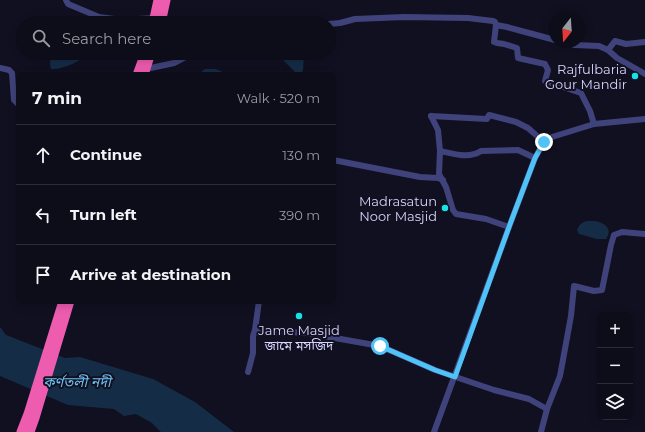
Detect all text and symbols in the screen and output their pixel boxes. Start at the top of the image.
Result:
north arrow [549,12,585,48]
search box [16,16,336,60]
icon: search [30,27,52,49]
text: Search here [62,29,151,48]
place label: Rajfulbaria Gour Mandir [545,61,627,92]
marker: Rajfulbaria Gour Mandir [630,71,640,81]
text: 7 min [32,88,82,108]
text: Walk · 520 m [237,90,320,106]
route end [535,133,553,151]
icon: ahead [32,144,54,166]
text: Continue [70,145,142,164]
text: 130 m [282,147,320,163]
place label: Madrasatun Noor Masjid [359,193,437,224]
marker: Madrasatun Noor Masjid [440,203,450,213]
icon: left [32,204,54,226]
text: Turn left [70,205,137,224]
text: 390 m [279,207,320,223]
icon: arrive [32,264,54,286]
text: Arrive at destination [70,265,231,284]
marker: Jame Masjid জামে মসজিদ [294,311,304,321]
map controls [597,312,633,420]
button: + [597,312,633,348]
place label: Jame Masjid জামে মসজিদ [257,322,340,353]
route start [371,337,389,355]
button: − [597,348,633,384]
water label: কর্ণতলী নদী [43,373,114,391]
button: layers [597,384,633,420]

